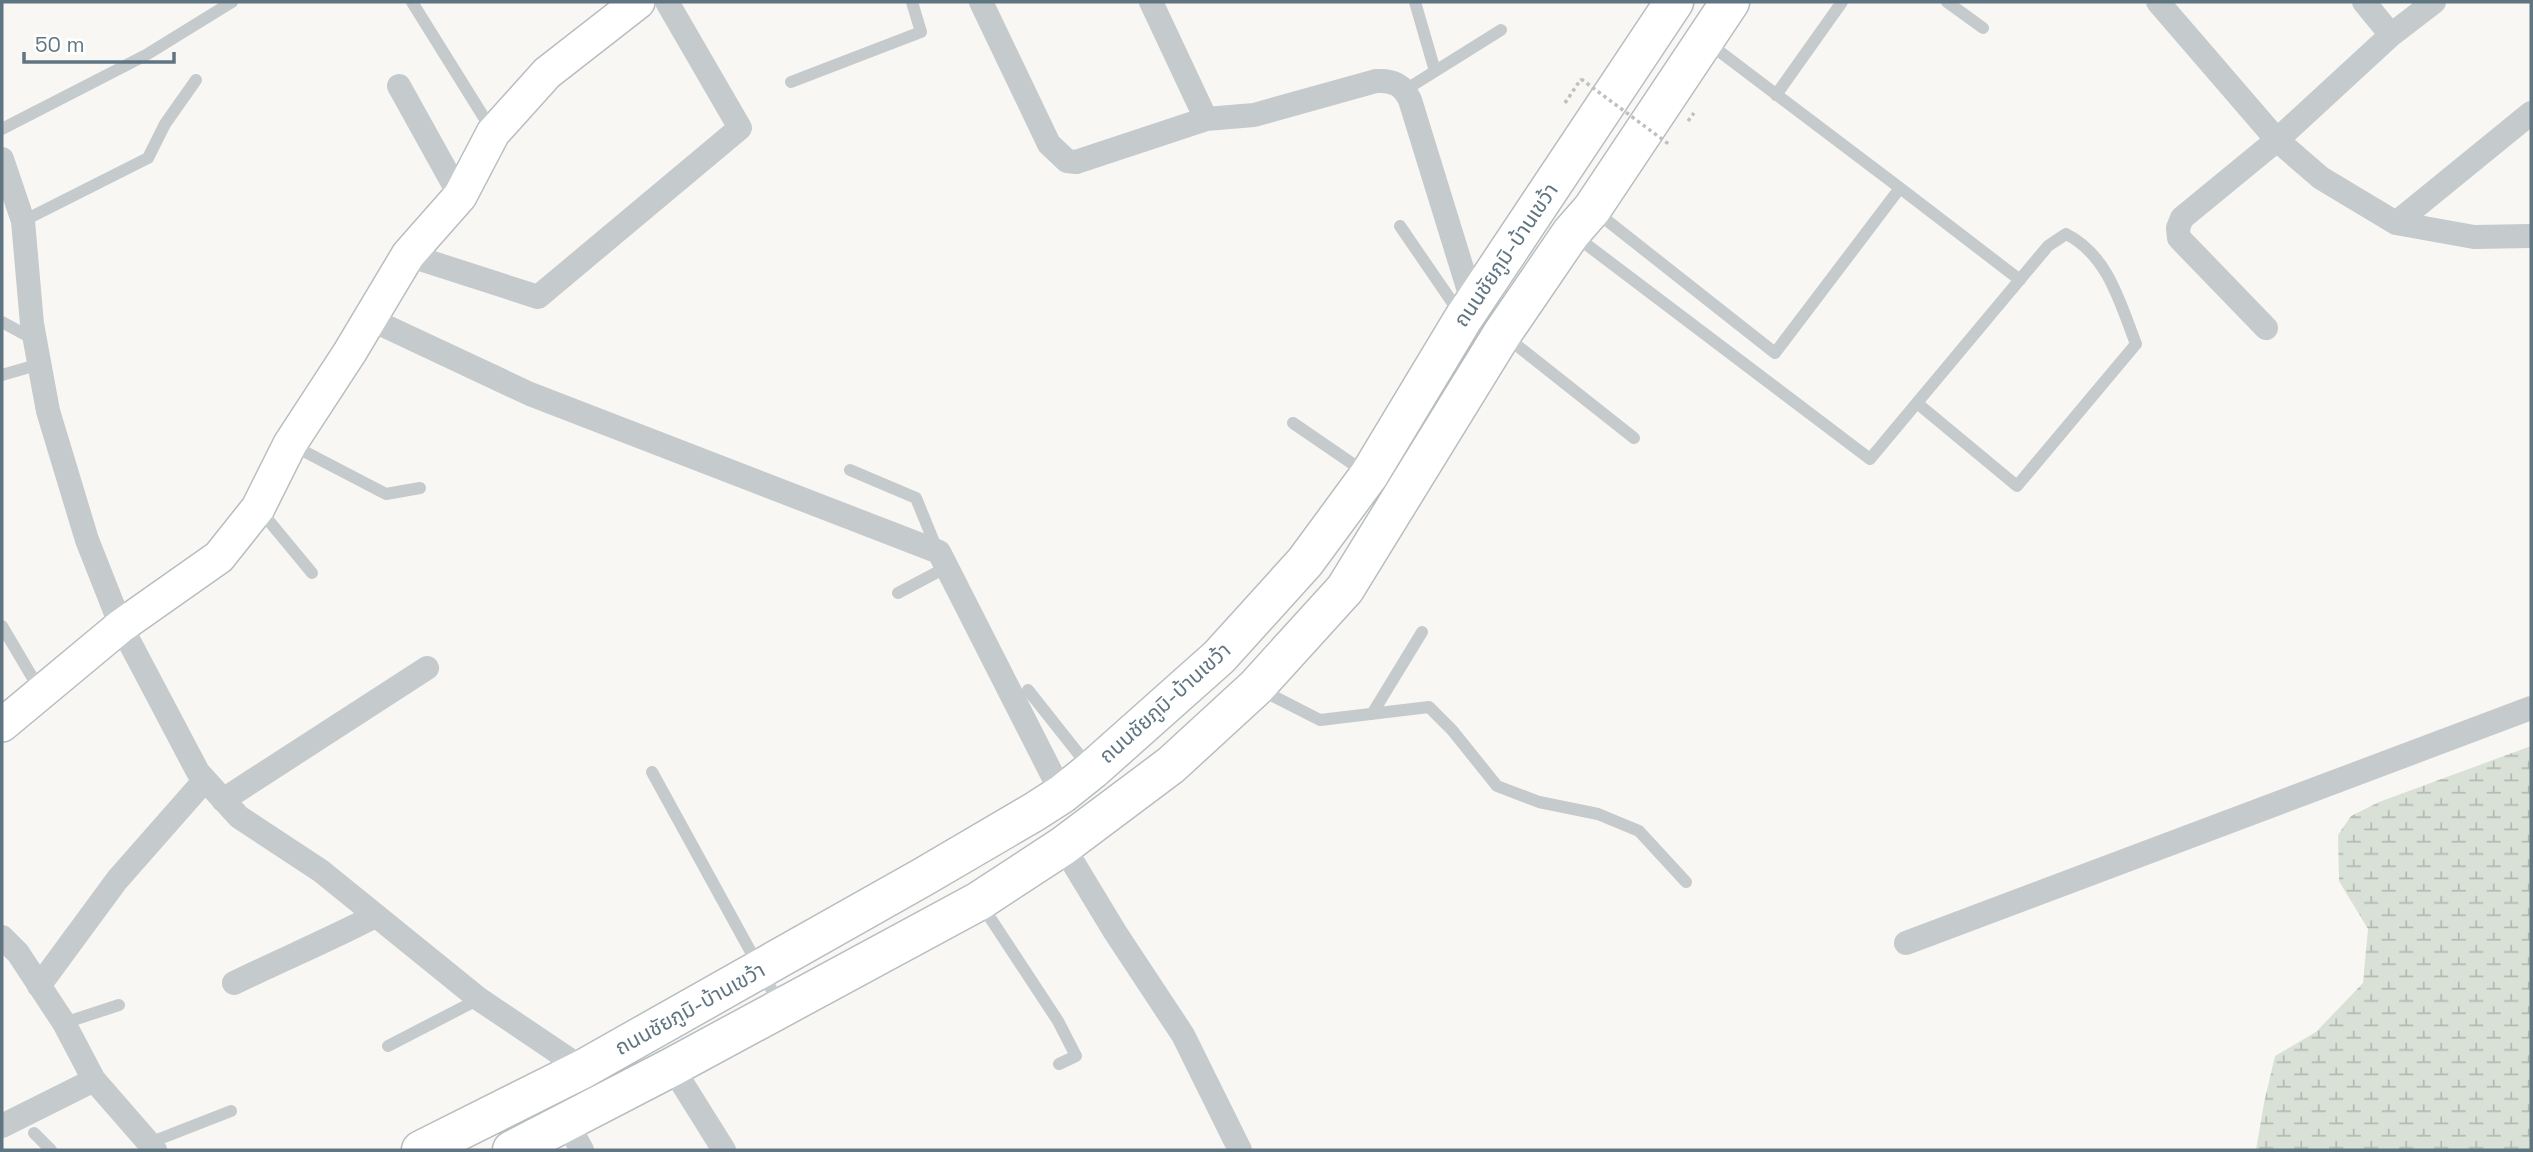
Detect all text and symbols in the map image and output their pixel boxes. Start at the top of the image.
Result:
scale bar [24,21,175,65]
text: 50 m [35,31,85,58]
street label: ถนนชัยภูมิ-บ้านเขว้า [1447,178,1564,332]
street label: ถนนชัยภูมิ-บ้านเขว้า [1093,636,1236,769]
street label: ถนนชัยภูมิ-บ้านเขว้า [610,956,770,1061]

